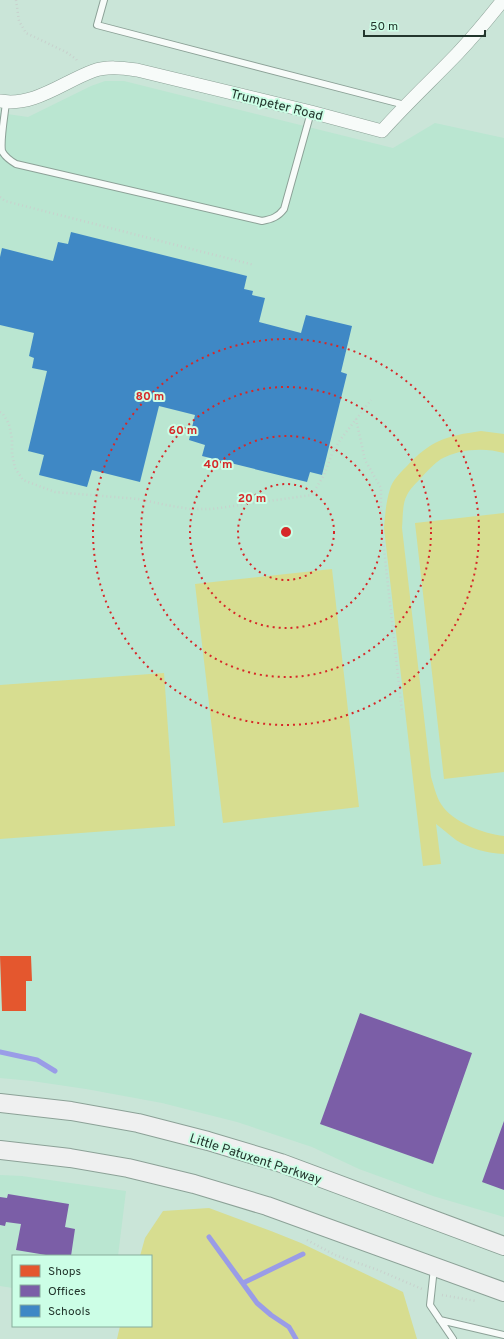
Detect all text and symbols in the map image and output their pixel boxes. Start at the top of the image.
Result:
scale bar [364,12,485,38]
text: 50 m [370,19,398,35]
street label: Trumpeter Road [229,87,324,125]
text: 80 m [136,389,164,405]
text: 60 m [169,423,197,439]
text: 40 m [203,457,233,473]
text: 20 m [238,491,266,507]
centre of rings [279,525,293,539]
street label: Little Patuxent Parkway [187,1131,324,1189]
legend [12,1255,152,1327]
text: Shops [48,1264,81,1280]
text: Offices [48,1284,86,1300]
text: Schools [48,1304,90,1320]

